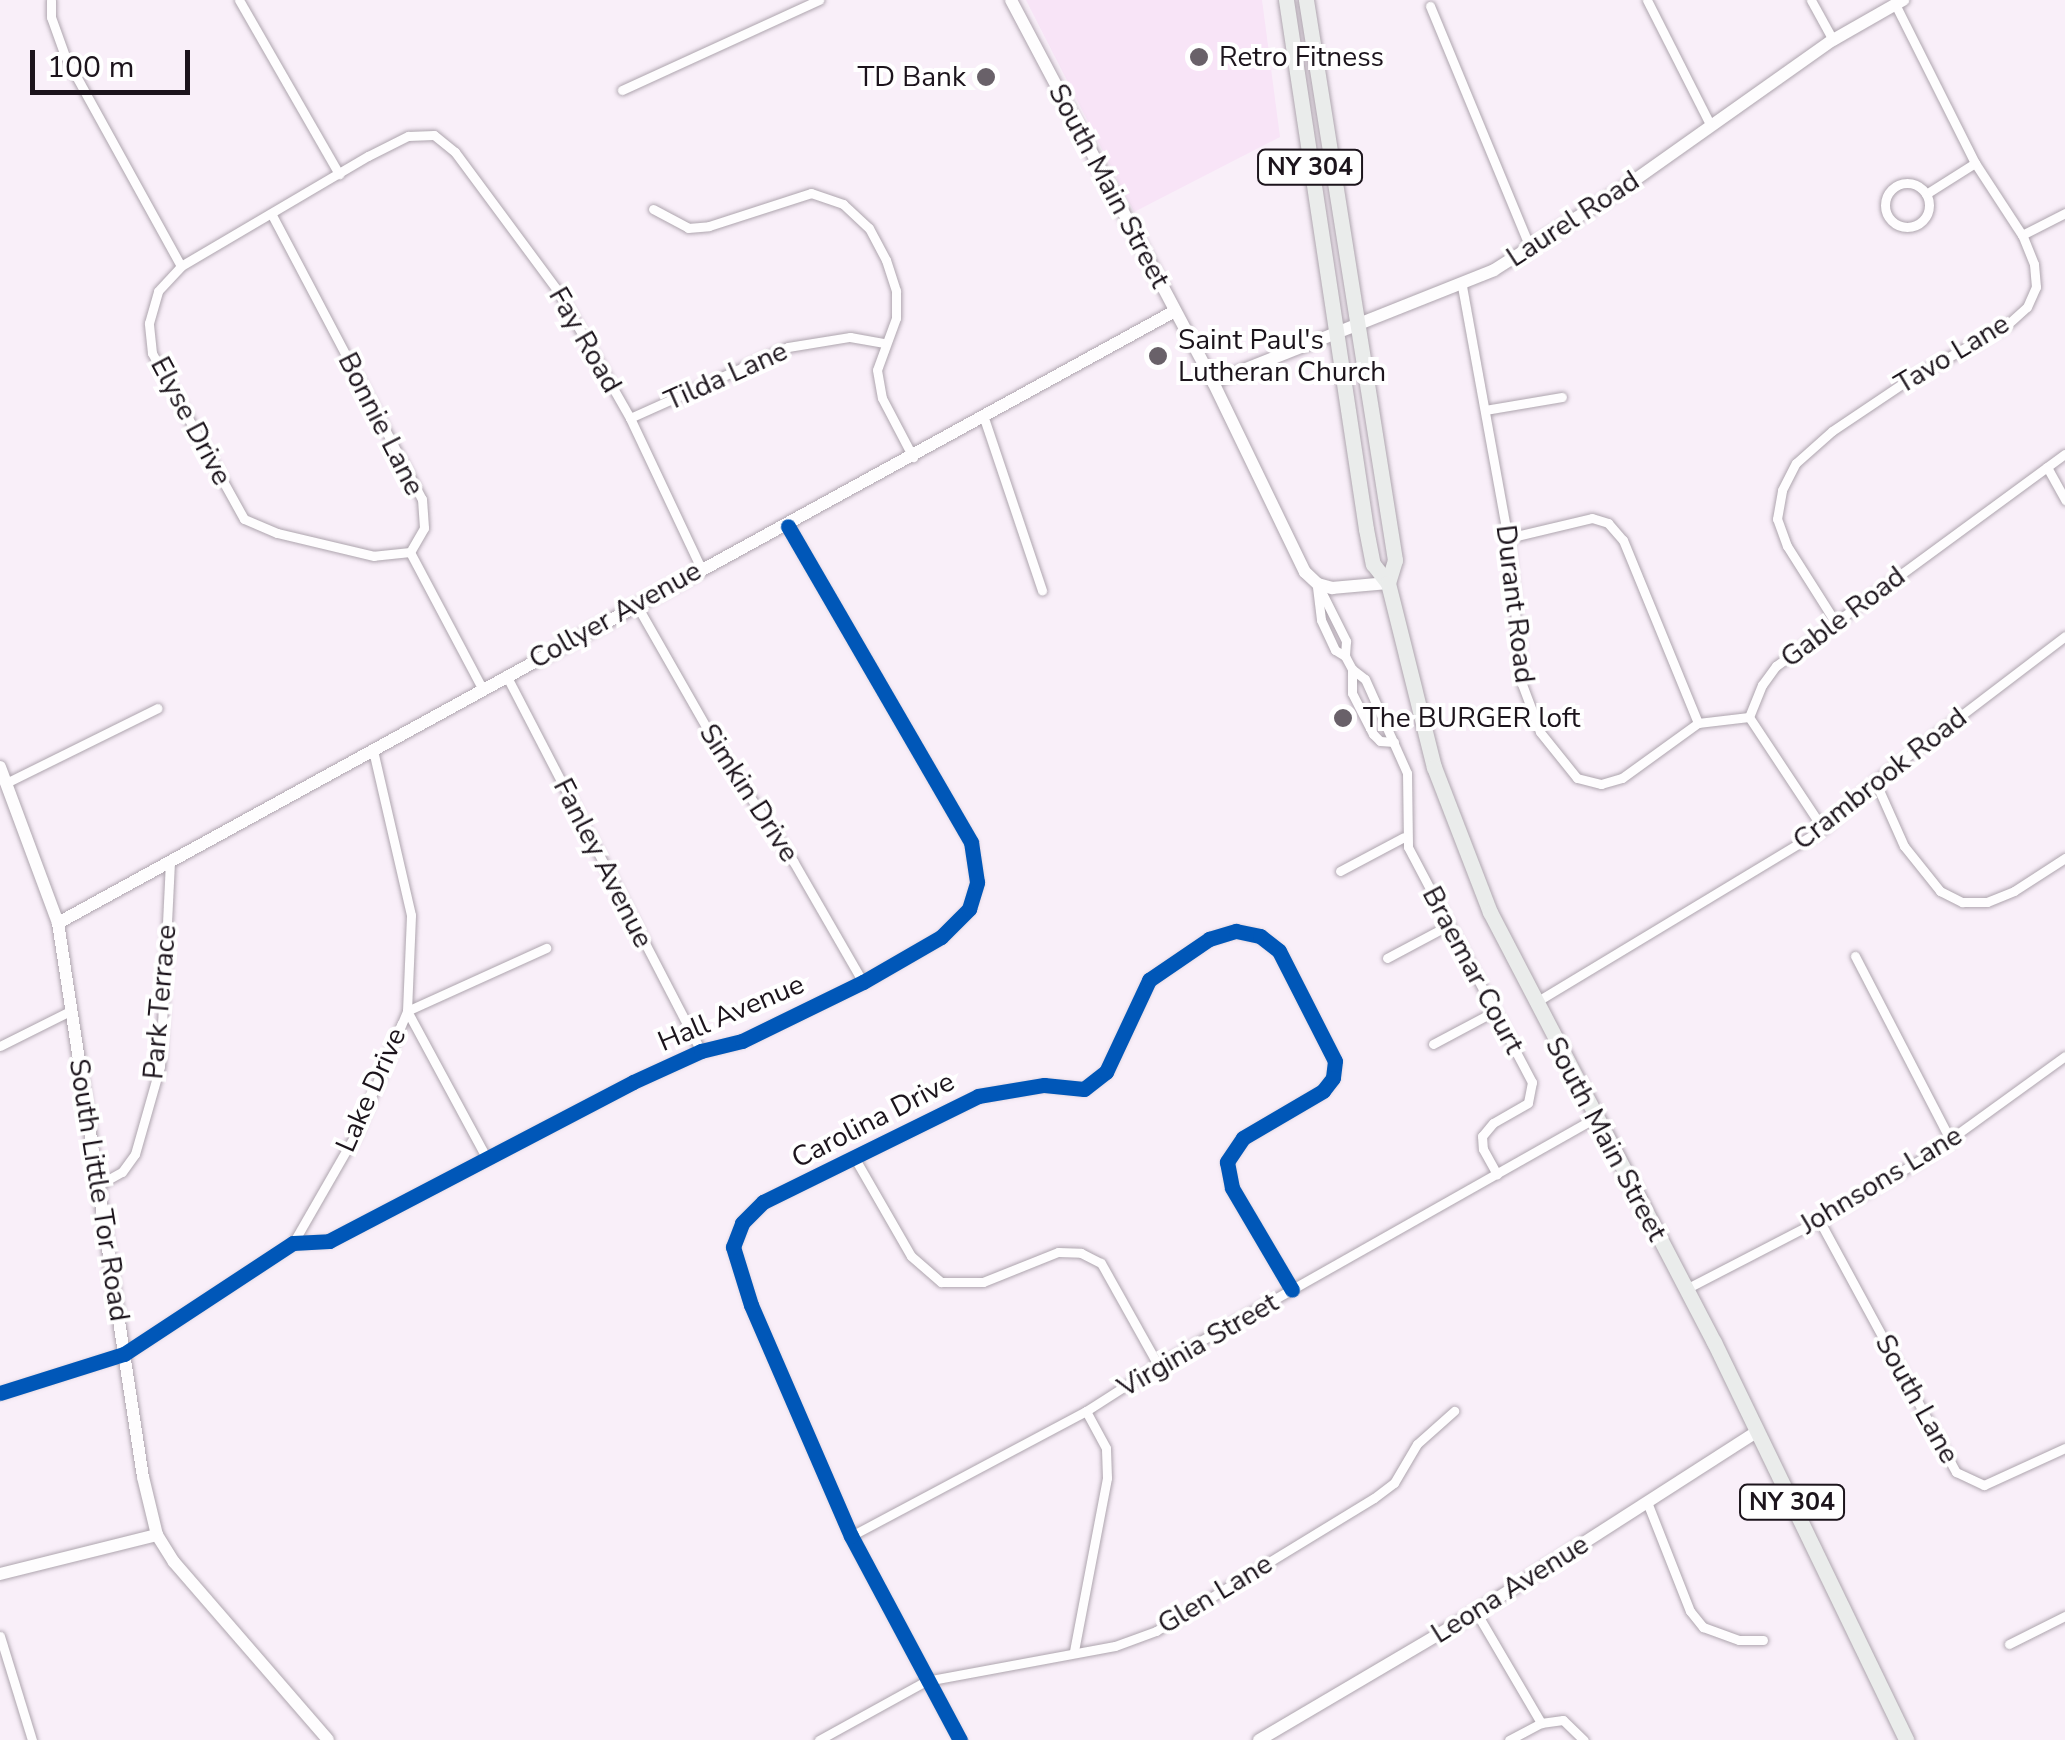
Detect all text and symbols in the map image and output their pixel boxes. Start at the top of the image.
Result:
scale bar [35,30,195,92]
place label: Retro Fitness [1219,40,1384,74]
marker: Retro Fitness [1188,46,1210,68]
text: 100 m [47,47,134,88]
place label: TD Bank [858,60,966,94]
marker: TD Bank [975,66,997,88]
street label: South Main Street [1041,78,1177,294]
road number: NY 304 [1255,147,1365,187]
street label: Laurel Road [1500,164,1646,274]
street label: Fay Road [541,281,629,399]
street label: Tavo Lane [1889,307,2015,401]
place label: Saint Paul's Lutheran Church [1178,323,1386,389]
street label: Tilda Lane [659,334,793,418]
marker: Saint Paul's Lutheran Church [1147,345,1169,367]
street label: Bonnie Lane [331,347,431,501]
street label: Elyse Drive [143,351,239,491]
street label: Durant Road [1489,523,1541,685]
street label: Collyer Avenue [523,554,707,676]
street label: Gable Road [1774,559,1912,675]
place label: The BURGER loft [1363,701,1580,735]
street label: Crambrook Road [1786,701,1974,857]
marker: The BURGER loft [1332,707,1354,729]
street label: Simkin Drive [692,718,806,868]
street label: Fanley Avenue [546,773,660,953]
street label: Braemar Court [1415,881,1531,1059]
street label: Park Terrace [137,923,183,1081]
street label: Hall Avenue [653,967,809,1059]
street label: Lake Drive [329,1023,413,1157]
street label: South Main Street [1538,1031,1674,1247]
street label: South Little Tor Road [62,1056,136,1324]
street label: Carolina Drive [786,1065,960,1175]
street label: Johnsons Lane [1794,1119,1968,1241]
street label: Virginia Street [1112,1286,1284,1404]
street label: South Lane [1868,1329,1966,1469]
road number: NY 304 [1737,1482,1847,1522]
street label: Leona Avenue [1425,1527,1595,1651]
street label: Glen Lane [1152,1547,1278,1641]

